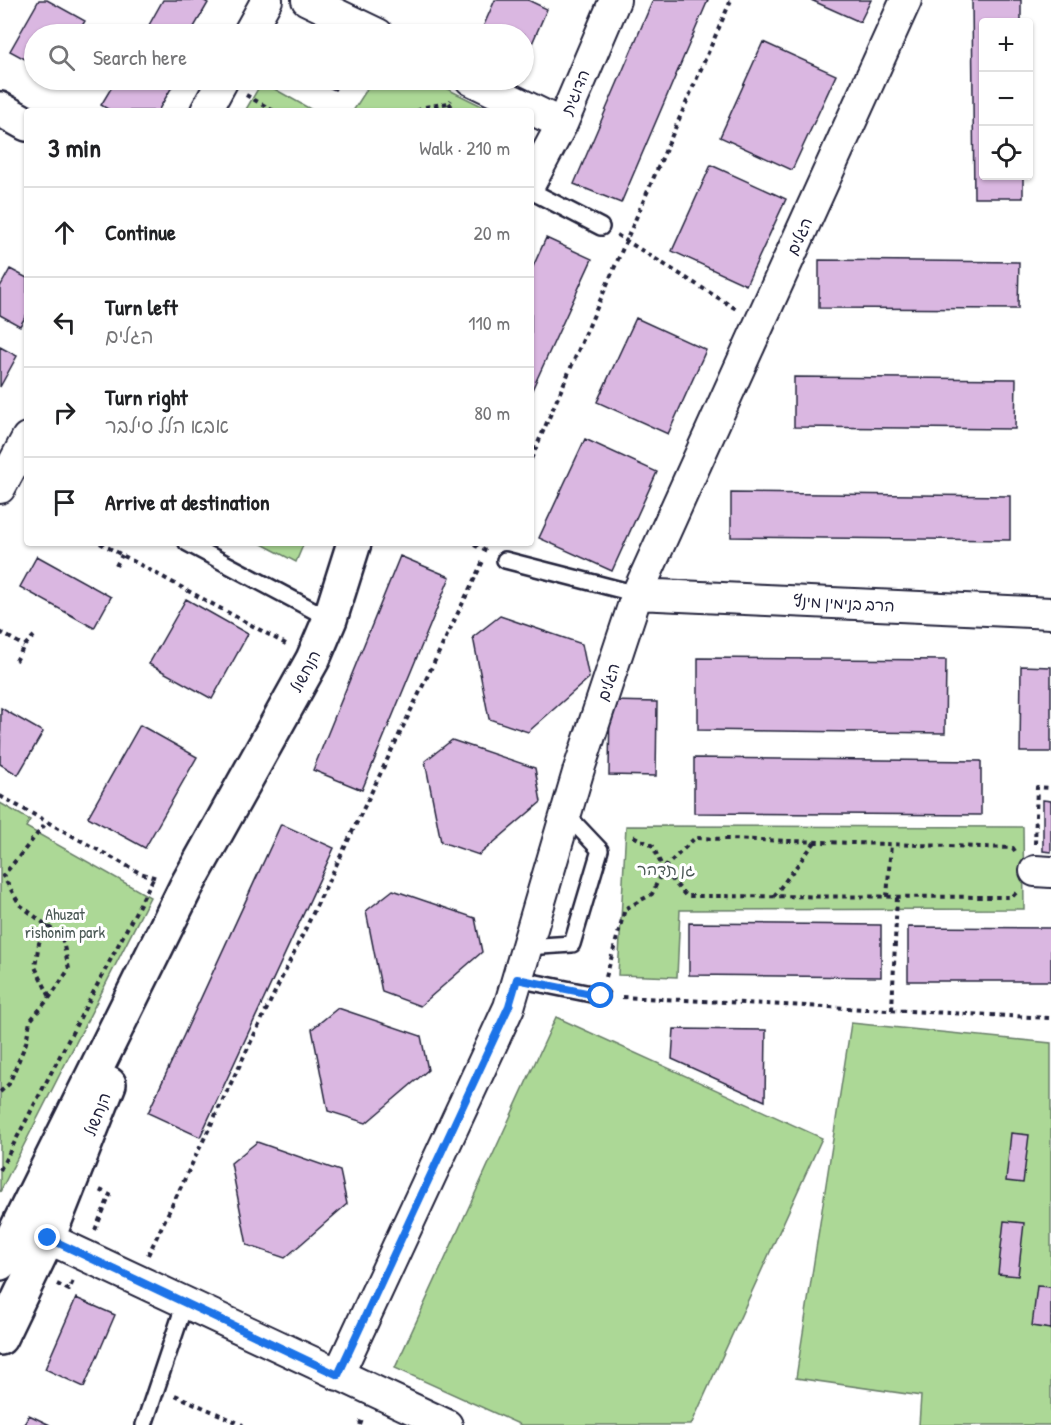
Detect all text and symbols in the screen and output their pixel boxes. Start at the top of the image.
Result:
map controls [979,18,1033,180]
button: + [979,18,1033,72]
search box [24,24,534,90]
icon: search [45,41,78,74]
text: Search here [93,42,187,72]
street label: הדוגית [555,66,594,119]
button: − [979,72,1033,126]
button: locate [979,126,1033,180]
text: 3 min [48,130,101,165]
text: Walk · 210 m [419,134,510,161]
street label: הגלים [781,214,817,258]
icon: ahead [48,216,81,249]
text: Continue [105,217,176,247]
text: 20 m [473,219,510,246]
text: Turn left [105,292,178,322]
icon: left [48,306,81,339]
text: 110 m [468,309,510,336]
text: הגלים [105,322,154,349]
text: Turn right [105,382,188,412]
icon: right [48,396,81,429]
text: 80 m [474,399,510,426]
text: אבא הלל סילבר [105,412,229,439]
icon: arrive [48,486,81,519]
text: Arrive at destination [105,487,270,517]
street label: הרב בנימין מינץ [793,589,895,617]
street label: הנחשול [285,646,325,696]
street label: הגלים [592,660,624,704]
park label: גן תדהר [637,858,695,880]
park label: Ahuzat rishonim park [25,903,106,943]
route start [587,982,613,1008]
street label: הנחשול [79,1089,115,1139]
route end [34,1224,60,1250]

